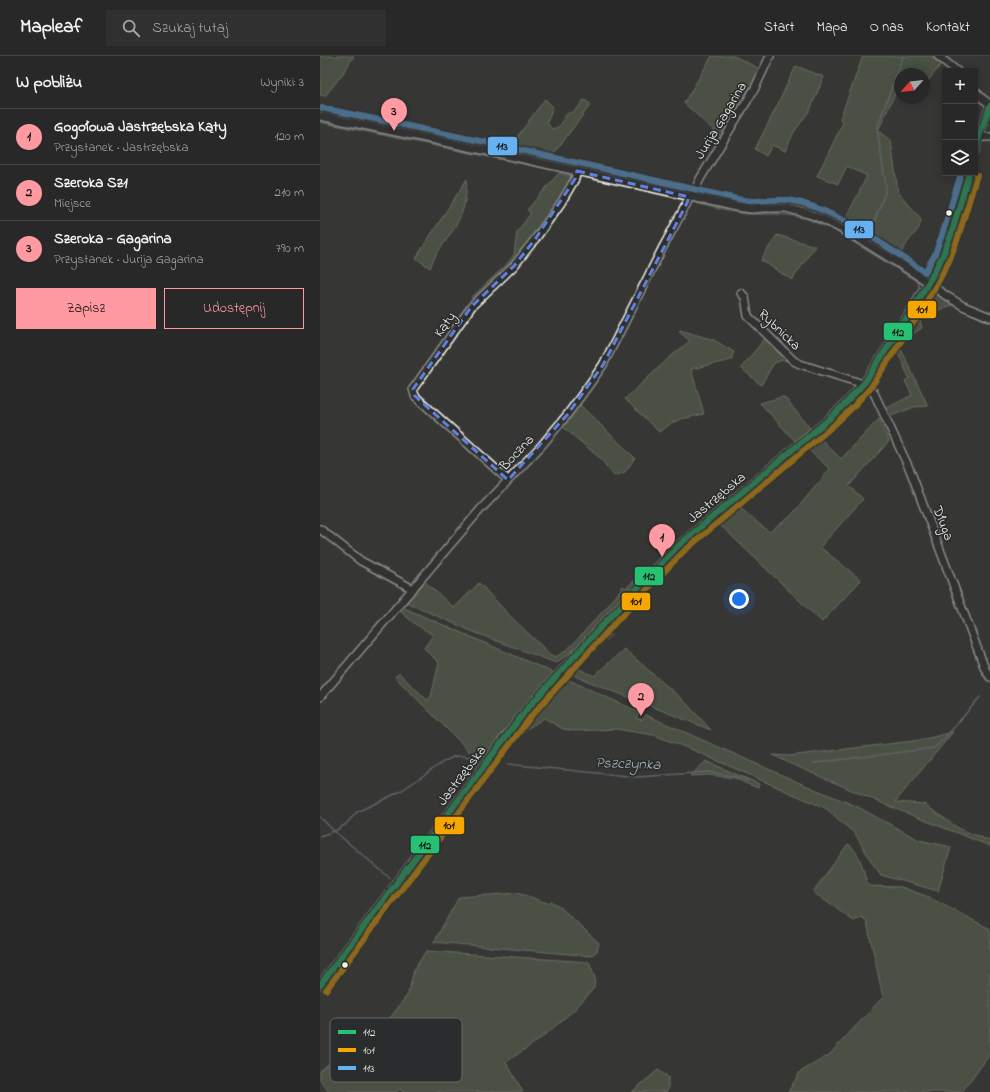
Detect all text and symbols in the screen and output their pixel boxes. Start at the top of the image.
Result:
search box [106,10,386,46]
text: Mapleaf [20,14,82,41]
icon: search [120,17,142,39]
text: Szukaj tutaj [152,17,228,39]
text: Start [764,17,794,38]
text: Mapa [816,17,848,38]
text: O nas [870,17,904,38]
text: Kontakt [926,17,970,38]
north arrow [894,68,930,104]
map controls [942,68,978,176]
button: + [942,68,978,104]
text: W pobliżu [16,70,82,95]
text: Wyniki: 3 [260,73,304,92]
street label: Jurija Gagarina [690,78,754,164]
pin: 3 [381,98,407,131]
button: − [942,104,978,140]
text: Gogołowa Jastrzębska Kąty [54,116,227,138]
text: 1 [27,127,31,146]
text: 120 m [274,127,304,146]
line badge: 113 [487,136,518,156]
text: Przystanek · Jastrzębska [54,138,189,157]
text: 113 [496,139,508,155]
button: layers [942,140,978,176]
text: Szeroka Sz1 [54,172,128,194]
text: 2 [26,183,32,202]
text: 210 m [274,183,304,202]
text: Miejsce [54,194,91,213]
unlabelled marker [944,208,954,218]
line badge: 113 [844,220,874,239]
text: 113 [853,222,865,238]
text: Szeroka - Gagarina [54,228,172,250]
text: 3 [26,239,32,258]
text: 790 m [276,239,304,258]
text: Przystanek · Jurija Gagarina [54,250,203,269]
button: Zapisz [16,288,156,329]
button: Udostępnij [164,288,304,329]
line badge: 101 [907,300,937,319]
text: 101 [916,302,928,318]
street label: Rybnicka [752,304,805,356]
street label: Kąty [429,308,462,342]
line badge: 112 [883,322,913,341]
text: 112 [892,325,905,341]
street label: Boczna [494,430,540,477]
street label: Jastrzębska [683,467,751,529]
street label: Długa [925,502,959,544]
pin: 1 [649,524,675,557]
line badge: 112 [634,566,664,586]
text: 112 [643,569,656,585]
your location [729,589,749,609]
line badge: 101 [621,592,651,611]
text: 101 [630,594,642,610]
pin: 2 [628,683,654,716]
street label: Jastrzębska [432,741,492,811]
water label: Pszczynka [595,752,662,777]
line badge: 101 [434,816,465,835]
text: 101 [443,818,455,834]
line badge: 112 [410,835,440,854]
text: 112 [419,838,432,854]
unlabelled marker [340,960,350,970]
legend [330,1018,462,1082]
text: 112 [363,1025,376,1041]
text: 101 [363,1043,375,1059]
text: 113 [363,1061,375,1077]

